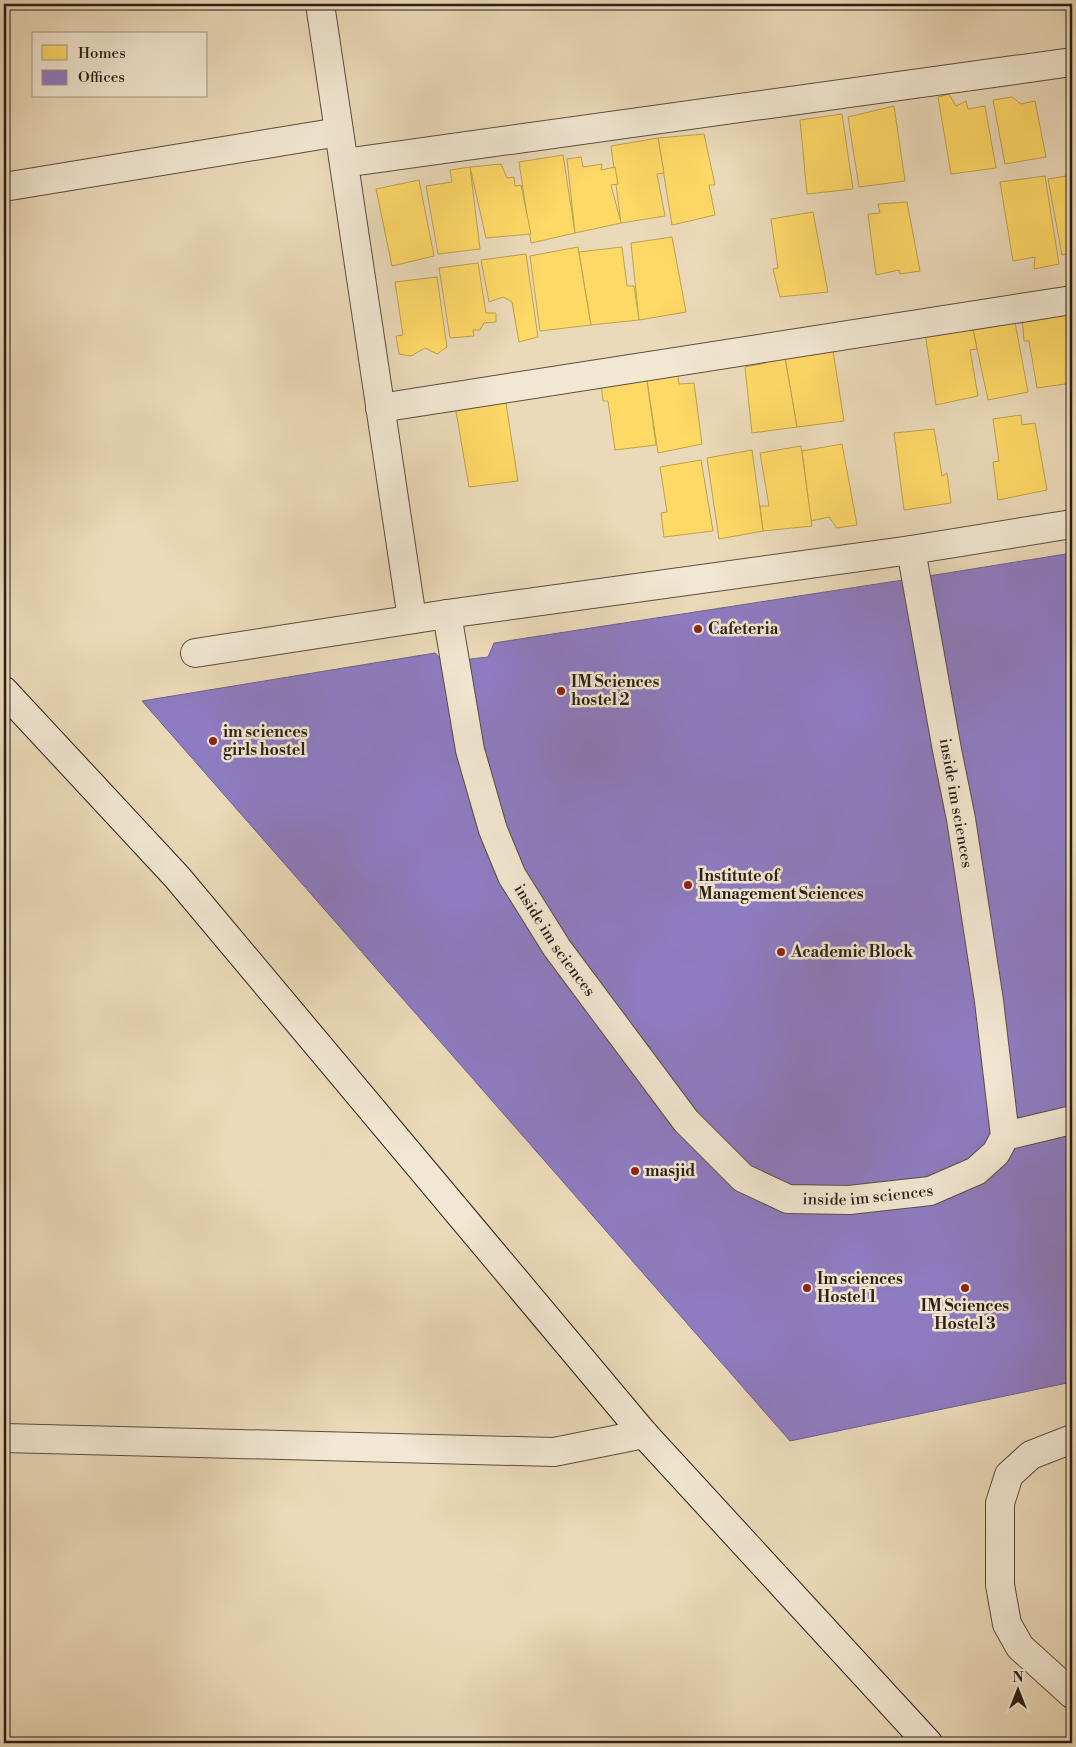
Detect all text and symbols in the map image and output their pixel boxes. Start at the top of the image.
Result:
legend [32,32,208,98]
text: Homes [78,44,126,63]
text: Offices [78,68,125,87]
place label: Cafeteria [708,619,779,639]
marker: Cafeteria [692,623,704,635]
place label: IM Sciences hostel 2 [571,672,659,710]
marker: IM Sciences hostel 2 [555,685,567,697]
place label: im sciences girls hostel [223,722,308,760]
marker: im sciences girls hostel [207,735,219,747]
street label: inside im sciences [935,737,977,869]
place label: Institute of Management Sciences [698,866,864,904]
marker: Institute of Management Sciences [682,879,694,891]
street label: inside im sciences [510,880,600,1000]
place label: Academic Block [790,942,914,962]
marker: Academic Block [775,946,787,958]
place label: masjid [645,1161,695,1181]
marker: masjid [629,1165,641,1177]
street label: inside im sciences [802,1181,934,1210]
place label: Im sciences Hostel 1 [817,1269,903,1307]
marker: Im sciences Hostel 1 [801,1282,813,1294]
marker: IM Sciences Hostel 3 [959,1282,971,1294]
place label: IM Sciences Hostel 3 [921,1296,1009,1334]
north arrow [994,1664,1044,1714]
text: N [1012,1669,1024,1687]

